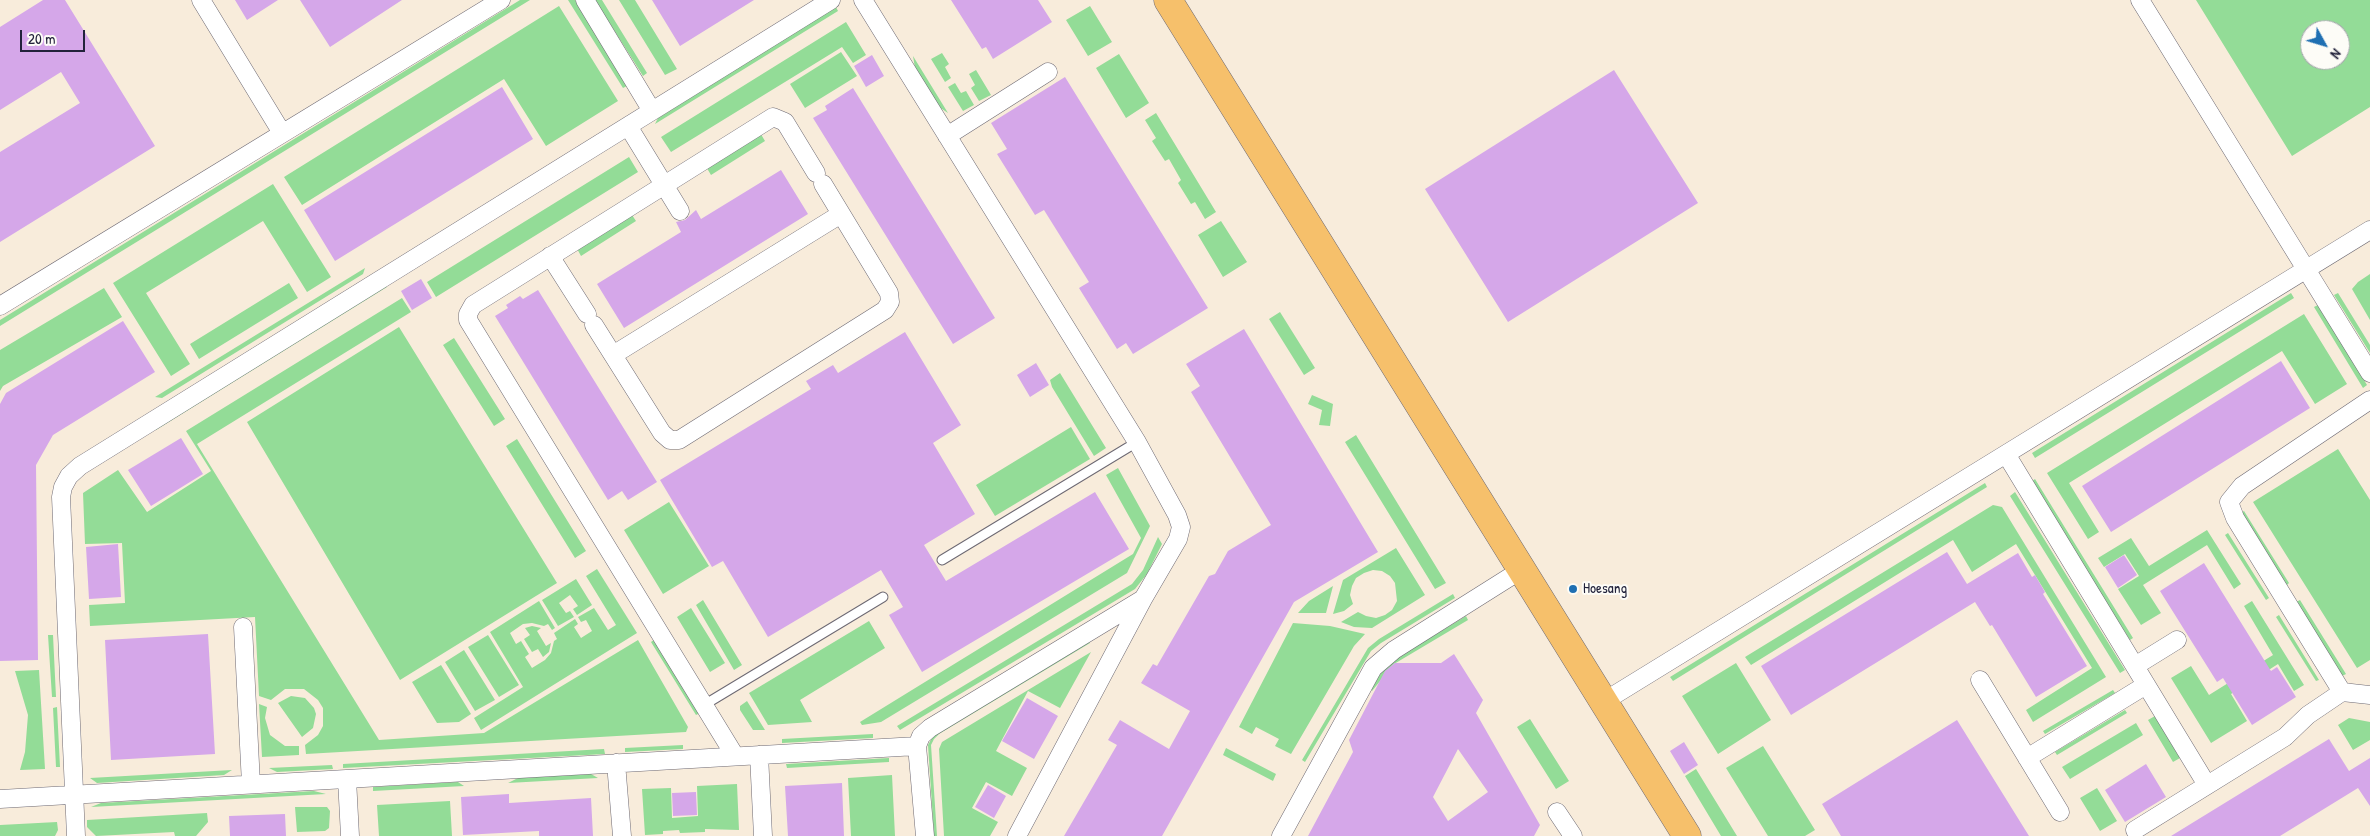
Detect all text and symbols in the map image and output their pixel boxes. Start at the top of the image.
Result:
scale bar [22,20,88,52]
north arrow [2300,20,2350,70]
text: 20 m [28,28,55,49]
text: N [2327,45,2346,63]
place label: Hoesang [1583,580,1627,598]
marker: Hoesang [1567,583,1579,595]

